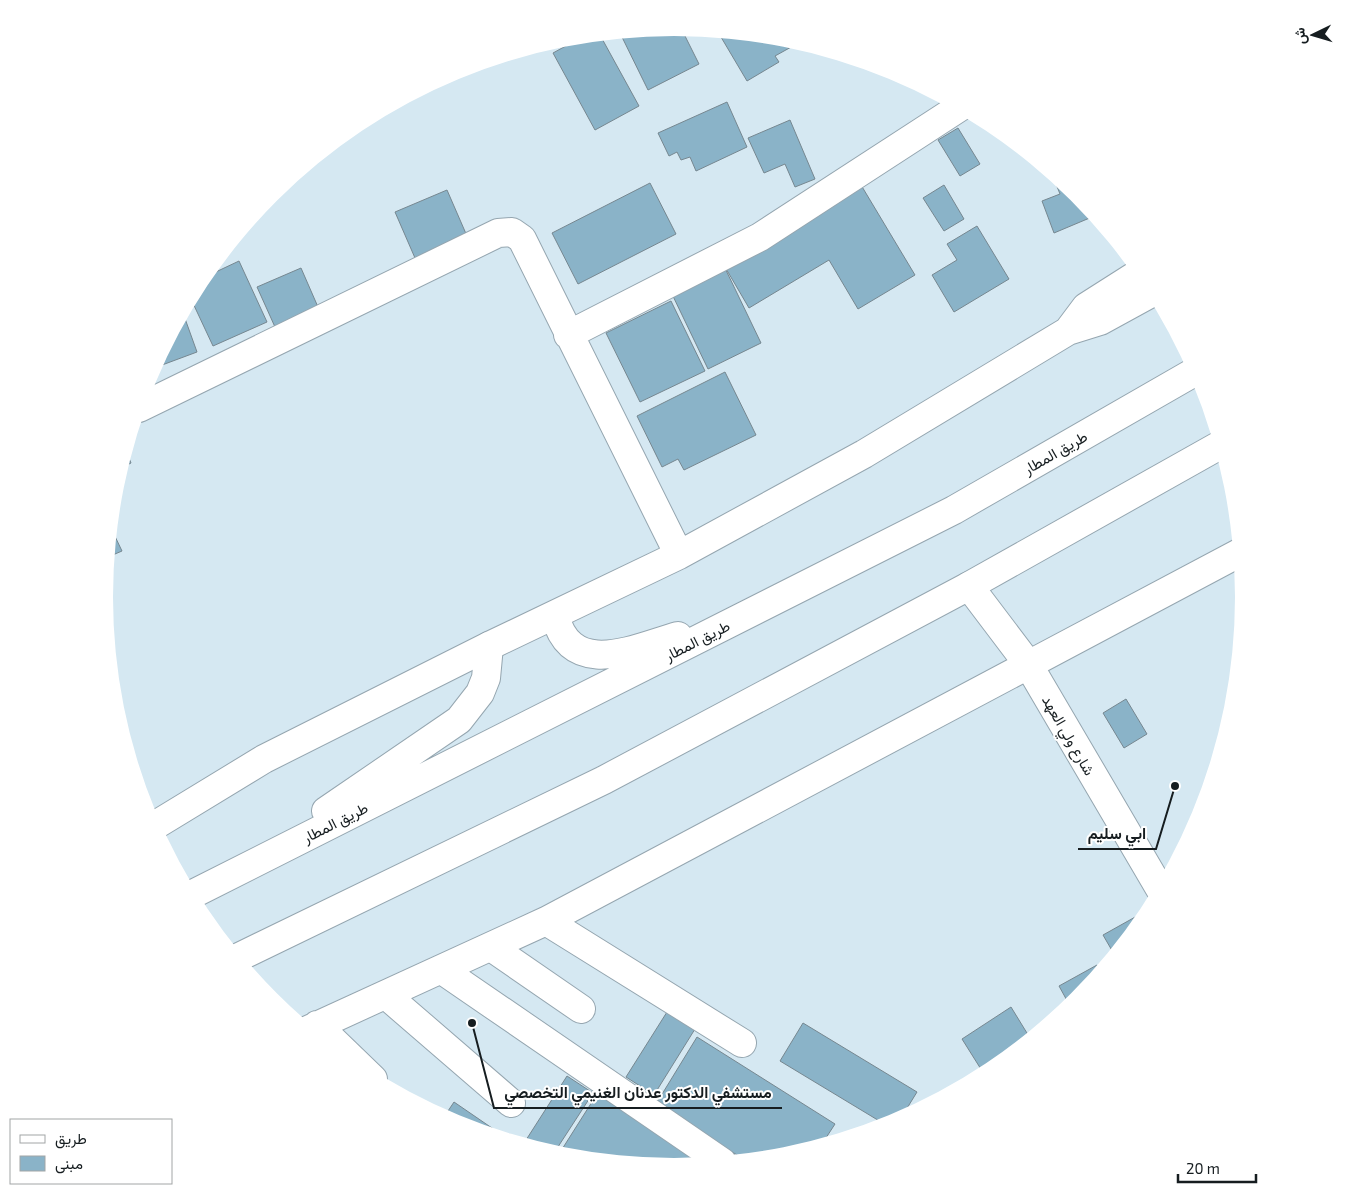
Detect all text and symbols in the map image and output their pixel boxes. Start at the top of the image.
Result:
north arrow [1288,10,1338,60]
text: ش [1290,27,1310,45]
street label: طريق المطار [1019,426,1091,480]
street label: طريق المطار [661,616,734,666]
street label: شارع ولي العهد [1035,692,1099,781]
street label: طريق المطار [299,798,372,848]
callout: ابي سليم [1078,818,1156,849]
text: ابي سليم [1088,823,1146,847]
callout: مستشفي الدكتور عدنان الغنيمي التخصصي [494,1077,782,1108]
text: مستشفي الدكتور عدنان الغنيمي التخصصي [504,1082,772,1106]
legend [10,1119,172,1184]
text: طريق [55,1129,87,1149]
scale bar [1178,1152,1256,1184]
text: مبنى [55,1154,83,1174]
text: 20 m [1186,1159,1220,1177]

